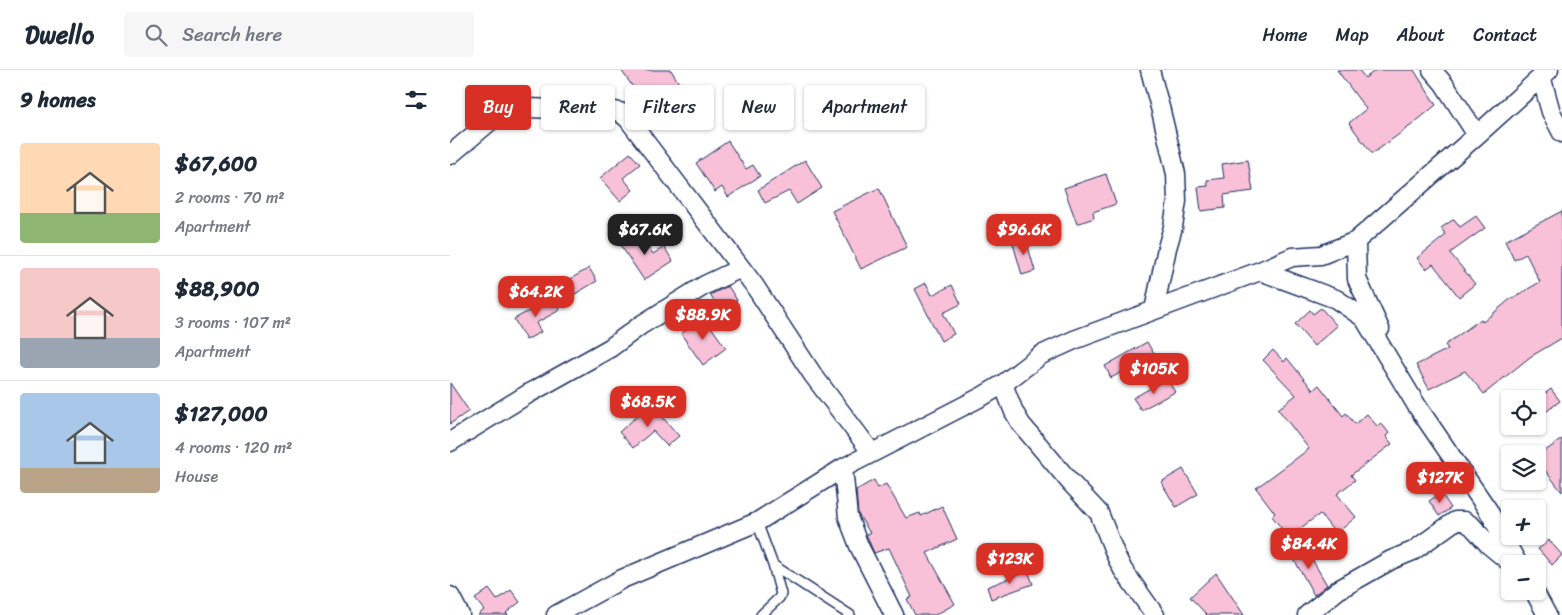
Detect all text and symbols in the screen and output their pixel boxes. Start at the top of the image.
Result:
search box [124,12,474,57]
text: Dwello [25,14,94,56]
text: Search here [182,18,282,51]
text: Home [1263,19,1308,51]
text: Map [1336,19,1369,51]
text: About [1397,19,1445,51]
text: Contact [1473,19,1537,51]
icon: search [142,21,170,49]
text: 9 homes [20,81,96,119]
chip: Buy [465,85,531,130]
chip: Rent [541,85,615,130]
chip: Filters [625,85,714,130]
chip: New [724,85,794,130]
chip: Apartment [804,85,925,130]
icon: filters [402,86,430,114]
text: $67,600 [175,145,257,183]
icon: home [60,163,120,223]
text: 2 rooms · 70 m² [175,183,285,212]
text: Apartment [175,212,251,241]
pin: $67.6K [604,214,686,256]
pin: $96.6K [983,214,1065,256]
text: $67.6K [619,215,671,244]
text: $96.6K [997,215,1051,244]
text: $88,900 [175,270,260,308]
pin: $64.2K [495,276,577,318]
text: $64.2K [509,277,563,306]
icon: home [60,288,120,348]
pin: $88.9K [662,298,744,341]
text: $88.9K [676,300,730,329]
text: 3 rooms · 107 m² [175,308,291,337]
text: Apartment [175,337,251,366]
pin: $105K [1119,352,1189,395]
text: $105K [1130,354,1178,383]
pin: $68.5K [607,386,689,428]
text: $68.5K [621,387,675,416]
map controls [1501,390,1546,600]
button: locate [1501,390,1546,435]
text: $127,000 [175,395,268,433]
icon: home [60,413,120,473]
text: 4 rooms · 120 m² [175,433,292,462]
button: layers [1501,445,1546,490]
text: House [175,462,218,491]
pin: $127K [1405,462,1475,504]
text: $127K [1417,463,1463,492]
button: + [1501,500,1546,545]
pin: $84.4K [1268,528,1350,570]
text: $84.4K [1282,529,1336,558]
pin: $123K [975,542,1045,585]
text: $123K [987,544,1033,573]
button: − [1501,555,1546,600]

